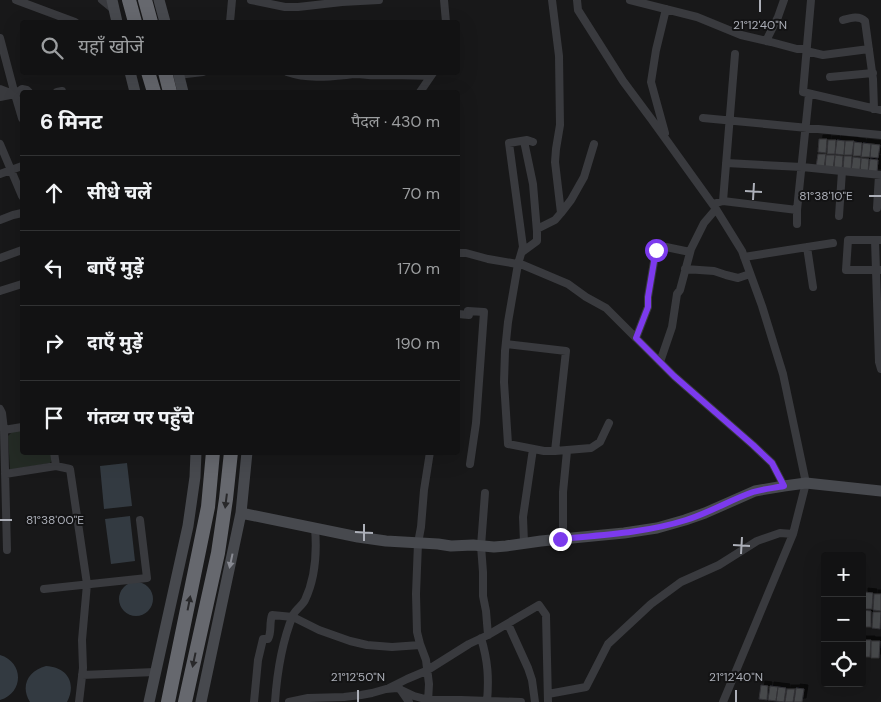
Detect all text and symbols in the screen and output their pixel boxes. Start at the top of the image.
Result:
text: 21°12'40"N [733,17,787,33]
search box [20,20,460,75]
icon: search [38,34,66,62]
text: यहाँ खोजें [78,34,144,59]
text: 6 मिनट [40,108,102,136]
text: पैदल · 430 m [351,111,440,132]
icon: ahead [40,179,68,207]
text: सीधे चलें [87,180,151,205]
text: 70 m [402,183,440,204]
text: 81°38'10"E [799,188,853,204]
route start [645,239,668,262]
icon: left [40,254,68,282]
text: बाएँ मुड़ें [87,255,144,280]
text: 170 m [397,258,440,279]
icon: right [40,329,68,357]
text: दाएँ मुड़ें [87,330,142,355]
text: 190 m [396,333,440,354]
icon: arrive [40,404,68,432]
text: गंतव्य पर पहुँचे [87,405,194,430]
one-way arrow [221,493,229,509]
text: 81°38'00"E [26,512,84,528]
route end [549,528,572,551]
map controls [821,552,866,687]
button: + [821,552,866,597]
one-way arrow [227,553,235,568]
one-way arrow [185,594,193,610]
button: − [821,597,866,642]
button: locate [821,642,866,687]
one-way arrow [190,653,198,668]
text: 21°12'50"N [331,669,385,685]
text: 21°12'40"N [709,669,763,685]

